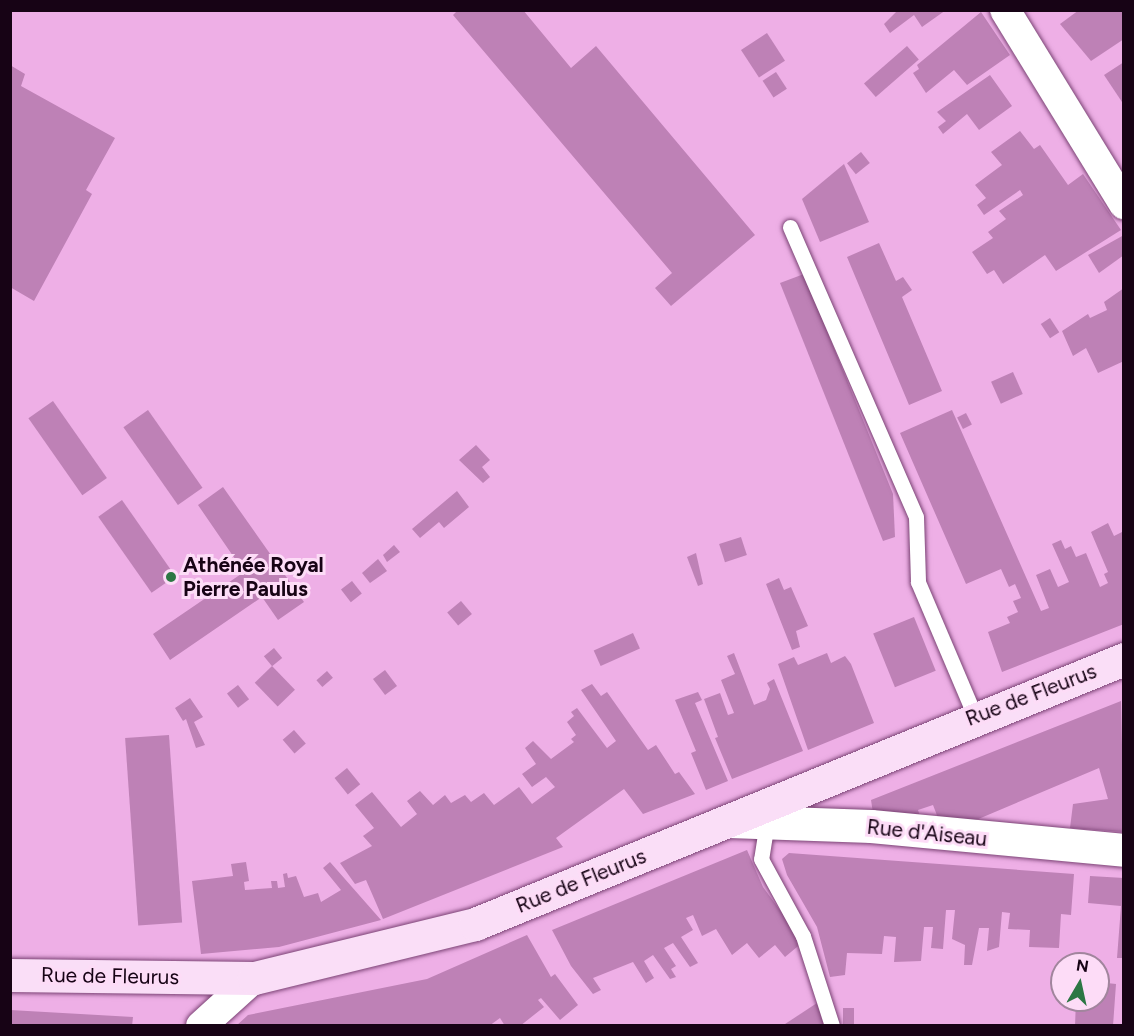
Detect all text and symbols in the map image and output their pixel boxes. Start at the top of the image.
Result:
place label: Athénée Royal Pierre Paulus [183,552,324,602]
marker: Athénée Royal Pierre Paulus [164,570,178,584]
street label: Rue de Fleurus [962,658,1100,732]
street label: Rue d'Aiseau [866,814,988,852]
street label: Rue de Fleurus [512,843,650,919]
north arrow [1050,952,1110,1012]
text: N [1075,955,1090,976]
street label: Rue de Fleurus [41,962,179,990]

